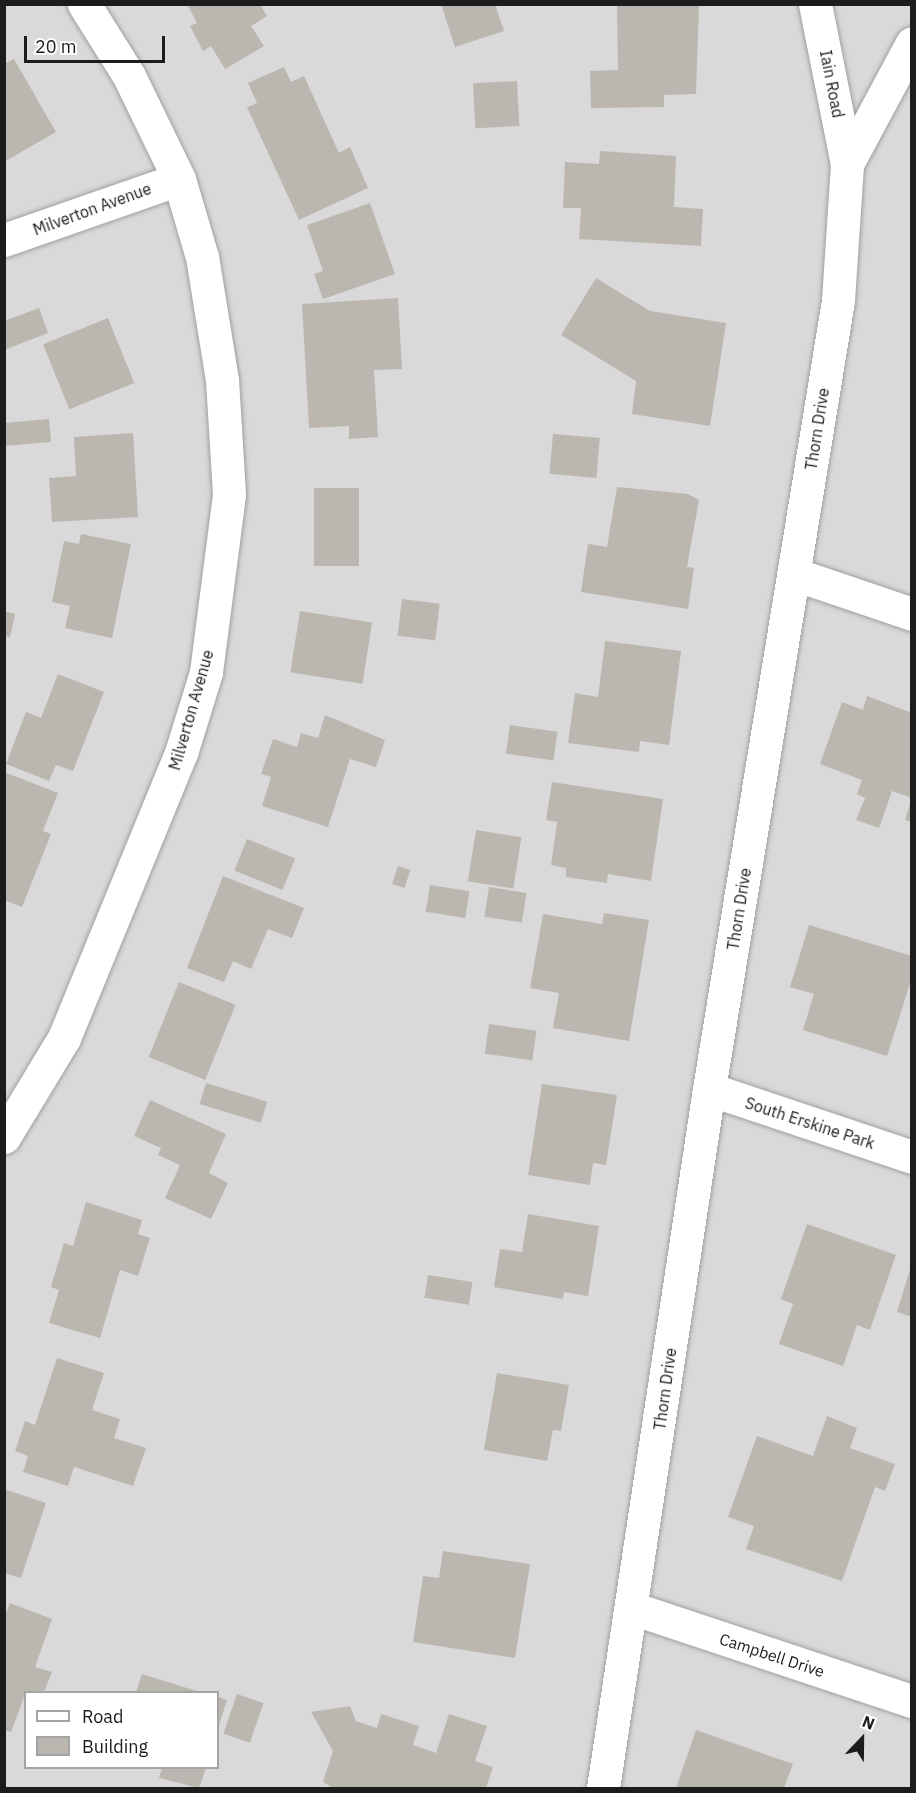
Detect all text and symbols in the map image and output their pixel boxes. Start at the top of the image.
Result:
scale bar [27,24,168,62]
text: 20 m [35,35,77,58]
street label: Iain Road [816,49,848,119]
street label: Milverton Avenue [30,179,154,239]
street label: Thorn Drive [801,386,833,472]
street label: Milverton Avenue [165,648,217,772]
street label: Thorn Drive [723,866,755,952]
street label: South Erskine Park [743,1093,877,1153]
street label: Thorn Drive [650,1347,680,1431]
street label: Campbell Drive [717,1629,827,1681]
legend [24,1691,219,1769]
text: Road [82,1705,123,1728]
north arrow [832,1709,892,1769]
text: N [860,1711,878,1734]
text: Building [82,1735,148,1758]

